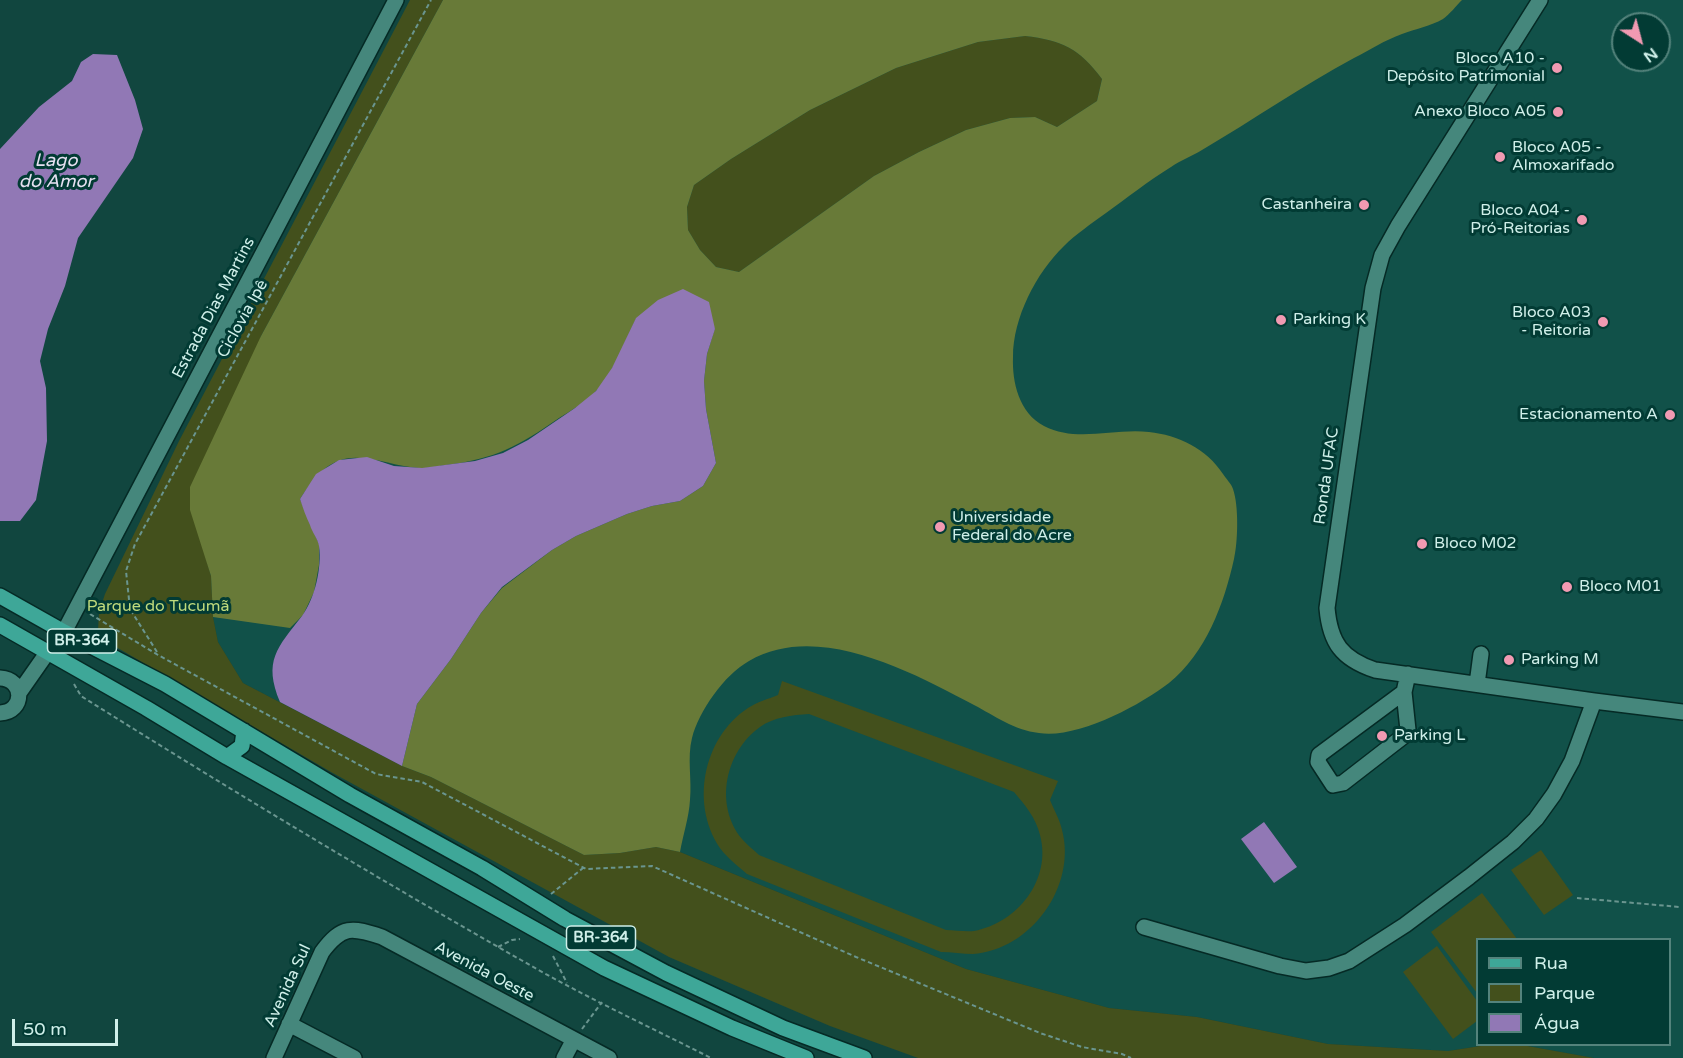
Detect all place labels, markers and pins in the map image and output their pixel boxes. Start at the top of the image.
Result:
place label: Bloco A10 - Depósito Patrimonial [1386,49,1545,87]
marker: Bloco A10 - Depósito Patrimonial [1550,61,1564,75]
place label: Anexo Bloco A05 [1414,102,1546,122]
marker: Anexo Bloco A05 [1551,105,1565,119]
place label: Bloco A05 - Almoxarifado [1512,138,1614,176]
marker: Bloco A05 - Almoxarifado [1493,150,1507,164]
place label: Castanheira [1262,195,1352,215]
marker: Castanheira [1357,198,1371,212]
place label: Bloco A04 - Pró-Reitorias [1470,201,1570,239]
marker: Bloco A04 - Pró-Reitorias [1575,213,1589,227]
place label: Bloco A03 - Reitoria [1512,303,1591,341]
place label: Parking K [1293,310,1366,330]
marker: Parking K [1274,313,1288,327]
marker: Bloco A03 - Reitoria [1596,315,1610,329]
place label: Estacionamento A [1519,405,1658,425]
marker: Estacionamento A [1663,408,1677,422]
place label: Universidade Federal do Acre [952,508,1072,546]
marker: Universidade Federal do Acre [933,520,947,534]
place label: Bloco M02 [1434,534,1517,554]
marker: Bloco M02 [1415,537,1429,551]
place label: Bloco M01 [1579,577,1662,597]
marker: Bloco M01 [1560,580,1574,594]
place label: Parking M [1521,650,1599,670]
marker: Parking M [1502,653,1516,667]
place label: Parking L [1394,726,1465,746]
marker: Parking L [1375,729,1389,743]

